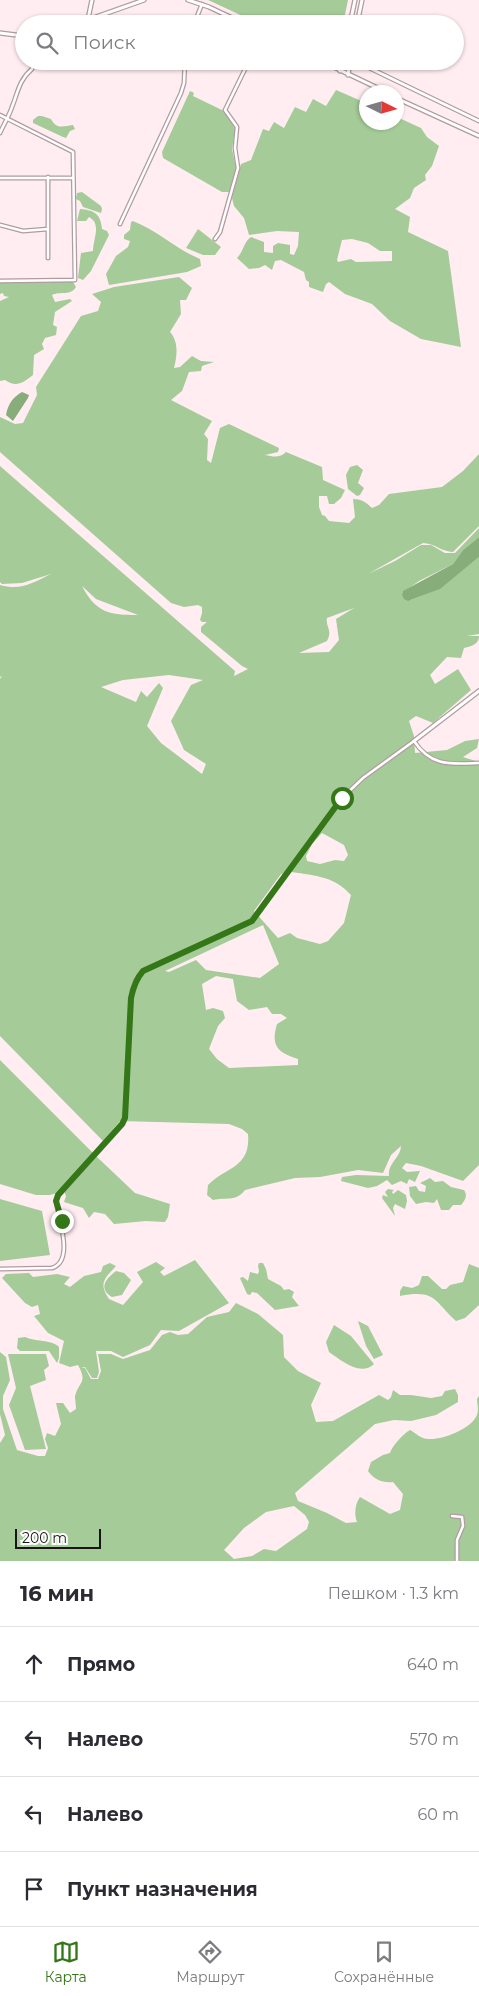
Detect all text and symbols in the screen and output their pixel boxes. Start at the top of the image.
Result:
search box [15,15,464,70]
icon: search [33,29,61,57]
text: Поиск [73,31,136,54]
north arrow [359,85,404,130]
route start [331,787,354,810]
route end [51,1210,74,1233]
scale bar [15,1526,101,1549]
text: 200 m [22,1529,67,1547]
text: 16 мин [20,1581,94,1606]
text: Пешком · 1.3 km [328,1584,459,1603]
icon: ahead [20,1650,48,1678]
text: Прямо [67,1653,135,1676]
text: 640 m [407,1655,459,1674]
icon: left [20,1725,48,1753]
text: Налево [67,1728,143,1751]
text: 570 m [409,1730,459,1749]
icon: left [20,1800,48,1828]
text: Налево [67,1803,143,1826]
text: 60 m [417,1805,459,1824]
icon: arrive [20,1875,48,1903]
text: Пункт назначения [67,1878,258,1901]
tab: Карта [45,1938,87,1986]
tab: Маршрут [176,1938,244,1986]
tab: Сохранённые [334,1938,434,1986]

